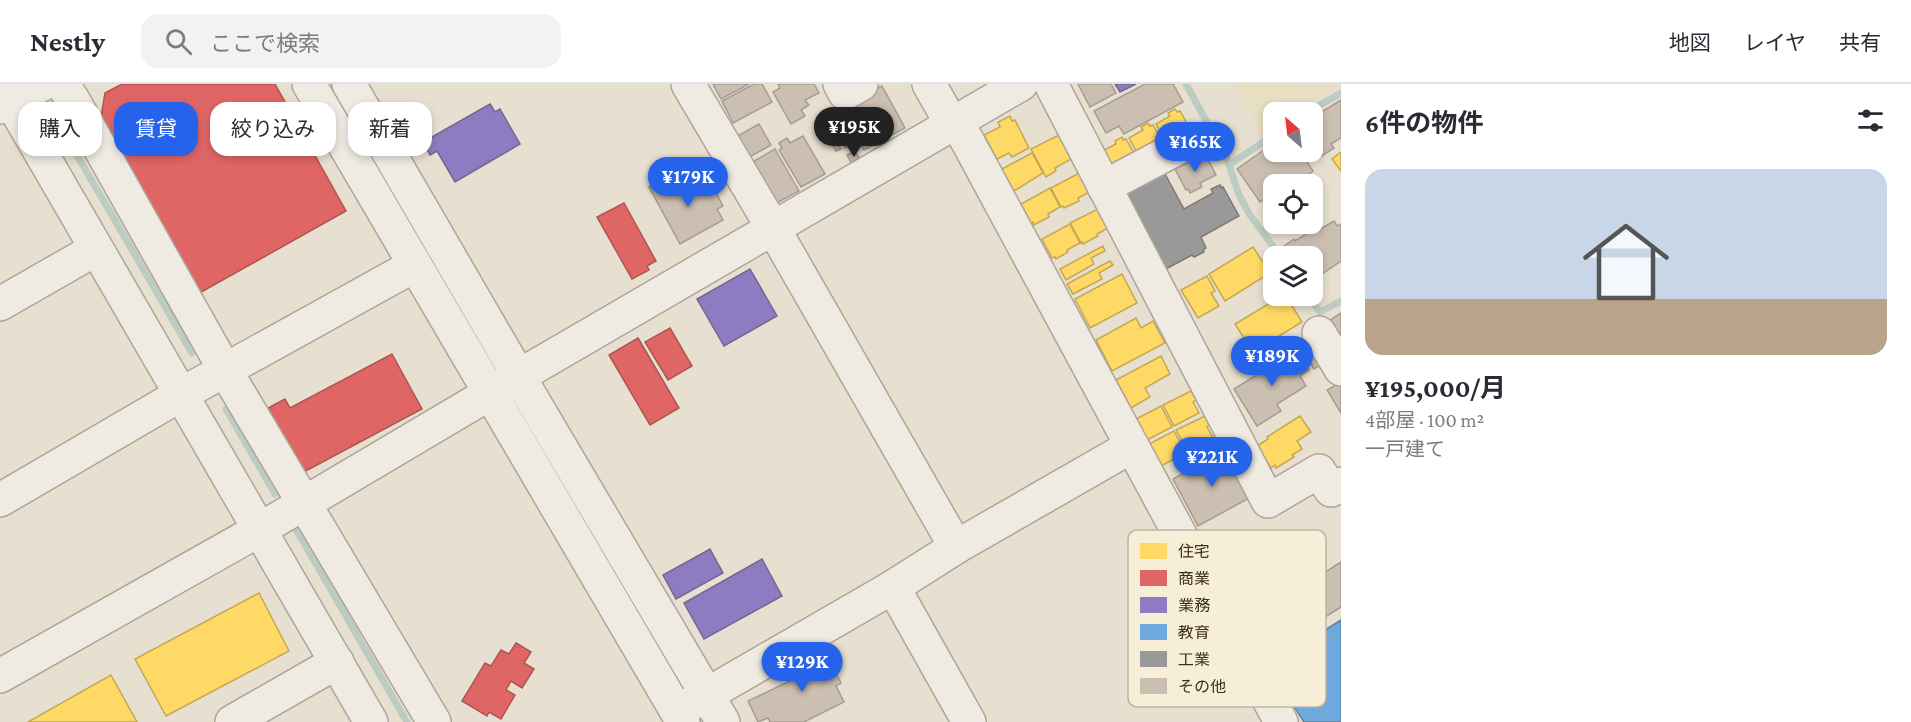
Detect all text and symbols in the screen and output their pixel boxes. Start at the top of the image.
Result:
search box [141,14,561,68]
icon: search [162,25,195,58]
text: Nestly [30,26,105,57]
text: ここで検索 [210,31,320,56]
text: 地図 [1669,31,1711,55]
text: レイヤ [1744,31,1806,55]
text: 共有 [1839,31,1881,55]
chip: 購入 [18,102,102,156]
chip: 賃貸 [114,102,198,156]
chip: 絞り込み [210,102,336,156]
chip: 新着 [348,102,432,156]
north arrow [1263,102,1323,162]
map controls [1263,102,1323,306]
icon: filters [1854,104,1887,137]
pin: ¥195K [812,107,896,158]
text: 6件の物件 [1365,109,1483,138]
text: ¥195K [828,115,880,137]
pin: ¥165K [1153,122,1237,173]
text: ¥165K [1169,130,1221,152]
pin: ¥179K [646,157,730,208]
text: ¥179K [662,165,714,187]
button: locate [1263,174,1323,234]
icon: home [1572,208,1680,316]
button: layers [1263,246,1323,306]
pin: ¥189K [1230,336,1314,387]
text: ¥189K [1245,344,1299,366]
text: ¥195,000/月 [1365,374,1506,403]
text: 4部屋 · 100 m² [1365,409,1484,431]
pin: ¥221K [1170,437,1254,488]
text: 一戸建て [1365,438,1445,460]
text: ¥221K [1186,445,1238,467]
legend [1128,530,1326,707]
text: 住宅 [1178,543,1210,560]
text: 商業 [1178,570,1210,587]
text: 業務 [1178,597,1210,614]
text: 教育 [1178,624,1210,641]
pin: ¥129K [760,642,844,693]
text: ¥129K [776,650,828,672]
text: 工業 [1178,651,1210,668]
text: その他 [1178,678,1226,695]

